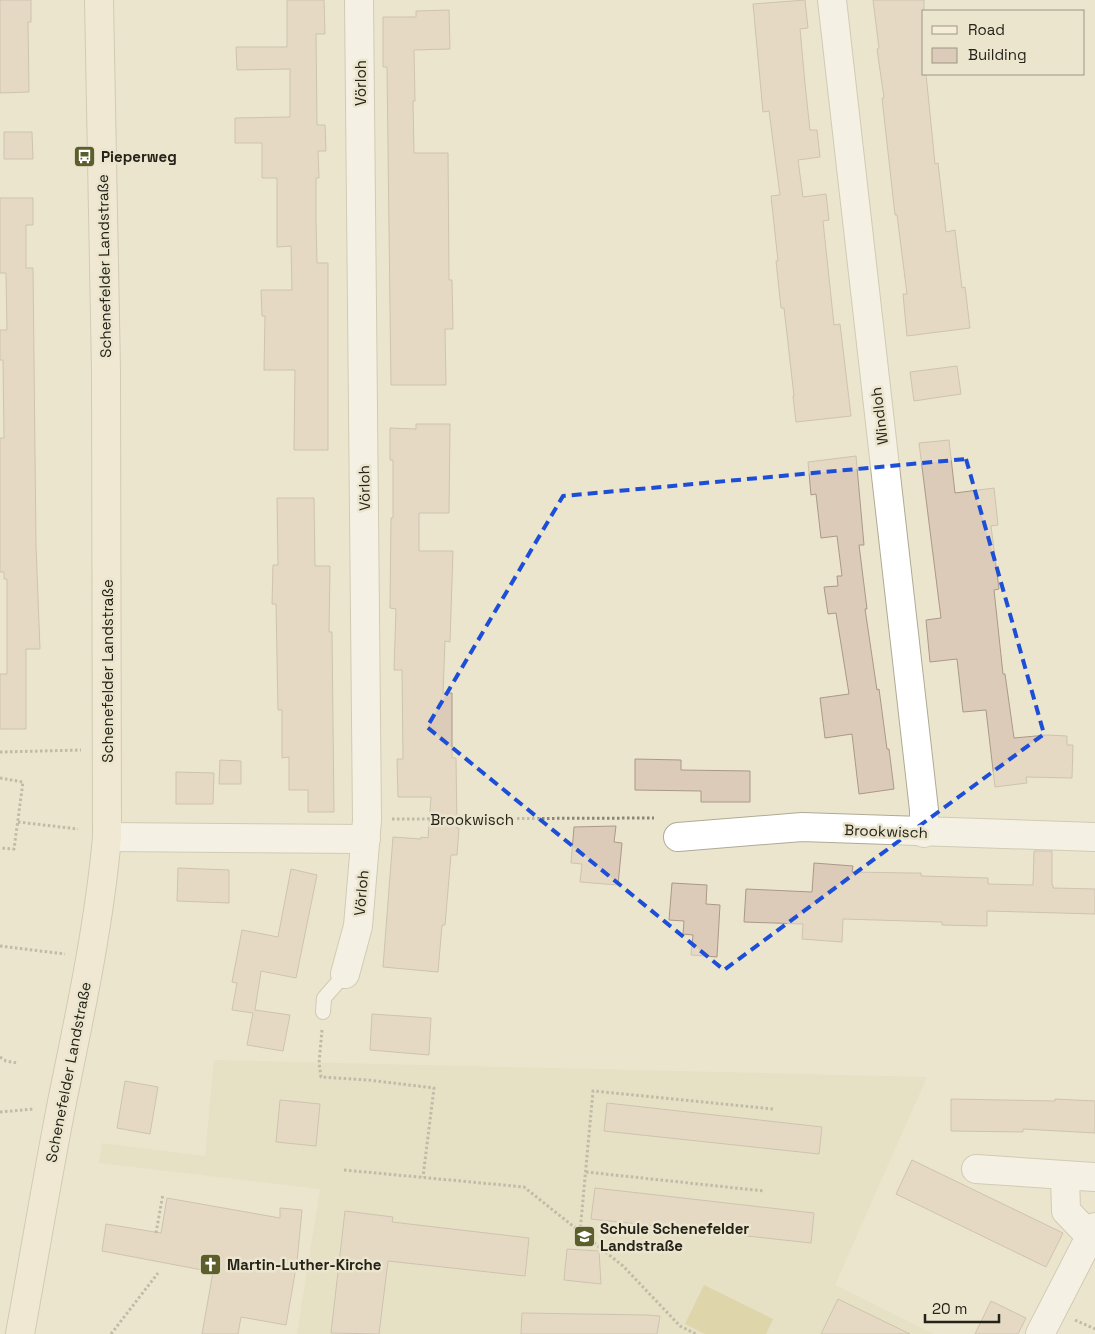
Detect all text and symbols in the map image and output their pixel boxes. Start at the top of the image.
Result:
legend [922,10,1085,75]
text: Road [968,20,1005,39]
text: Building [968,45,1027,64]
street label: Vörloh [351,60,370,106]
bus stop icon: Pieperweg [73,144,97,168]
place label: Pieperweg [101,147,177,166]
street label: Schenefelder Landstraße [93,174,115,358]
street label: Windloh [866,386,892,446]
street label: Vörloh [354,465,374,511]
street label: Schenefelder Landstraße [98,579,117,763]
street label: Brookwisch [430,810,514,829]
street label: Brookwisch [844,820,928,842]
street label: Vörloh [350,869,372,917]
street label: Schenefelder Landstraße [41,980,95,1164]
place label: Schule Schenefelder Landstraße [600,1219,749,1255]
school or university icon: Schule Schenefelder Landstraße [572,1225,596,1249]
church icon: Martin-Luther-Kirche [199,1252,223,1276]
place label: Martin-Luther-Kirche [227,1255,382,1274]
scale bar [925,1292,999,1324]
text: 20 m [932,1299,967,1318]

